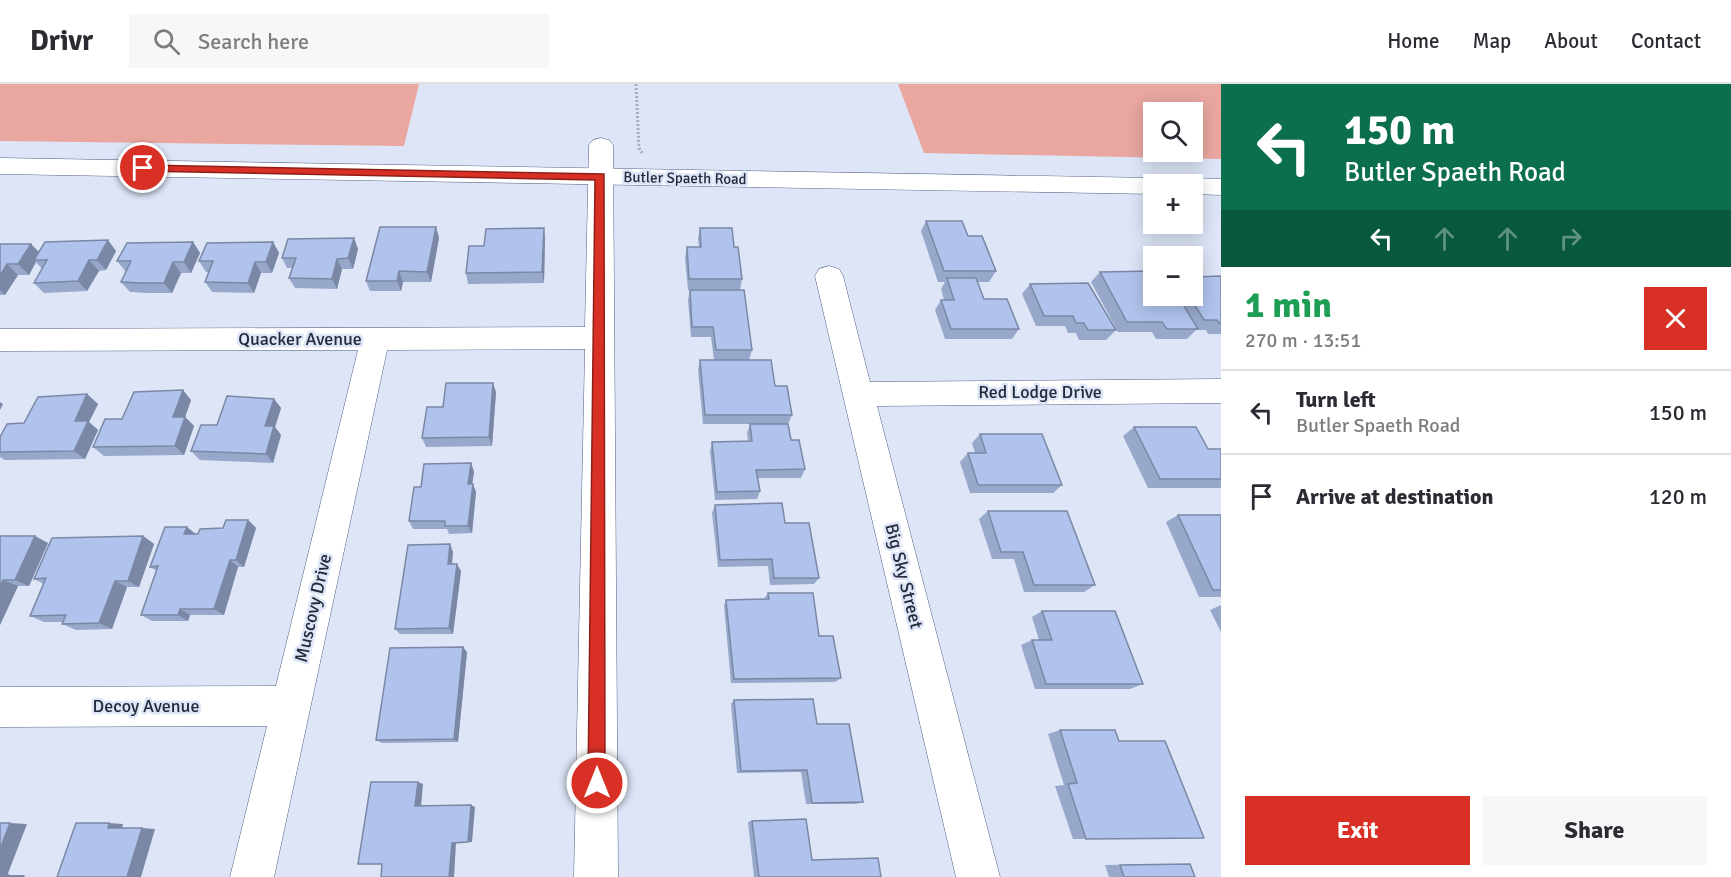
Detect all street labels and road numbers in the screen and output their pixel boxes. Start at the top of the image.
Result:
street label: Butler Spaeth Road [623,168,747,188]
street label: Quacker Avenue [238,328,362,350]
street label: Red Lodge Drive [978,381,1102,403]
street label: Big Sky Street [880,521,928,631]
street label: Muscovy Drive [290,552,336,664]
street label: Decoy Avenue [93,695,199,717]

